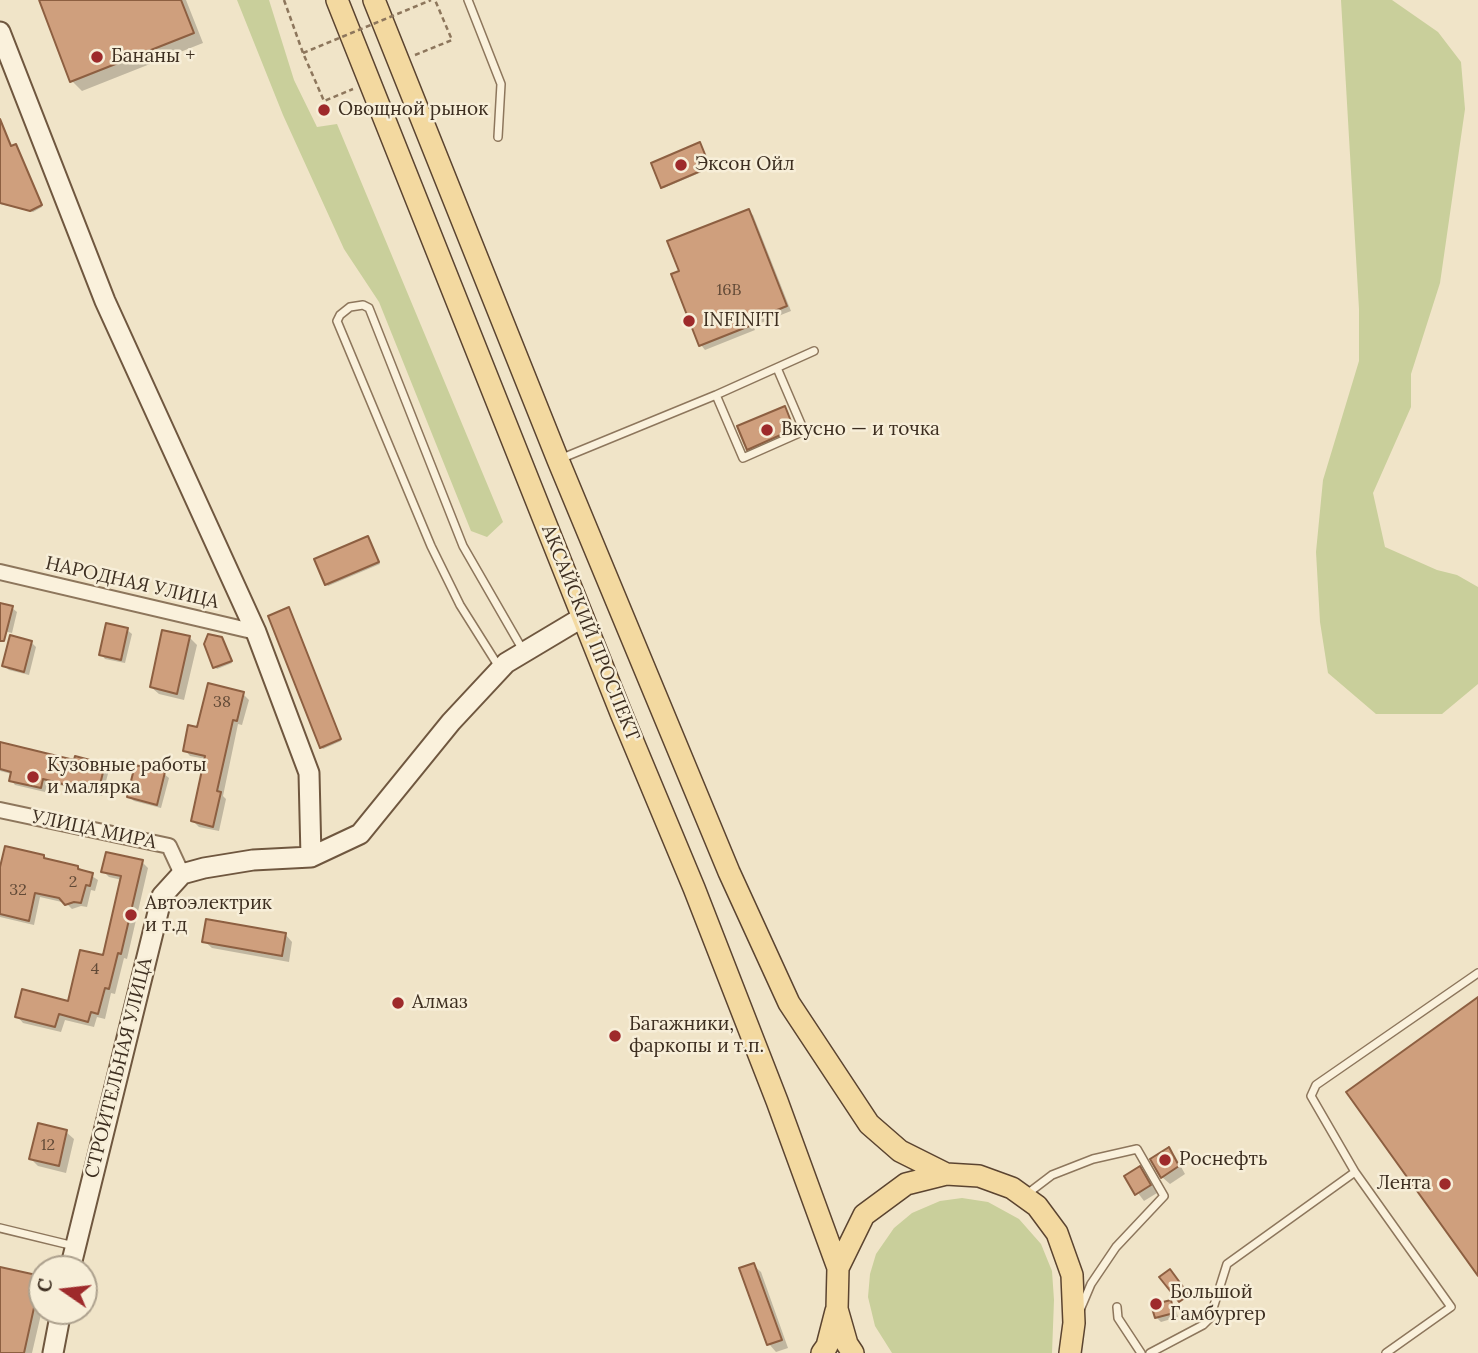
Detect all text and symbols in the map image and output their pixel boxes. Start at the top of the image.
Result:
place label: Бананы + [111,46,195,68]
marker: Бананы + [89,49,105,65]
place label: Овощной рынок [338,99,488,121]
marker: Овощной рынок [316,102,332,118]
place label: Эксон Ойл [695,154,795,176]
marker: Эксон Ойл [673,157,689,173]
house number: 16В [716,280,742,300]
place label: INFINITI [703,310,780,332]
marker: INFINITI [681,313,697,329]
place label: Вкусно — и точка [781,419,940,441]
marker: Вкусно — и точка [759,422,775,438]
street label: АКСАЙСКИЙ ПРОСПЕКТ [536,522,644,744]
street label: НАРОДНАЯ УЛИЦА [43,552,221,614]
house number: 38 [213,692,231,712]
place label: Кузовные работы и малярка [47,755,207,799]
marker: Кузовные работы и малярка [25,769,41,785]
street label: УЛИЦА МИРА [30,806,158,854]
house number: 2 [69,872,77,892]
house number: 32 [9,880,27,900]
place label: Автоэлектрик и т.д [145,893,272,937]
marker: Автоэлектрик и т.д [123,907,139,923]
street label: СТРОИТЕЛЬНАЯ УЛИЦА [81,955,157,1181]
house number: 4 [91,959,99,979]
place label: Алмаз [412,992,468,1014]
marker: Алмаз [390,995,406,1011]
place label: Багажники, фаркопы и т.п. [629,1014,764,1058]
marker: Багажники, фаркопы и т.п. [607,1028,623,1044]
house number: 12 [41,1135,55,1155]
place label: Роснефть [1179,1149,1268,1171]
marker: Роснефть [1157,1152,1173,1168]
place label: Лента [1377,1173,1431,1195]
marker: Лента [1437,1176,1453,1192]
north arrow [28,1255,98,1325]
text: С [31,1276,58,1295]
place label: Большой Гамбургер [1170,1282,1266,1326]
marker: Большой Гамбургер [1148,1296,1164,1312]

